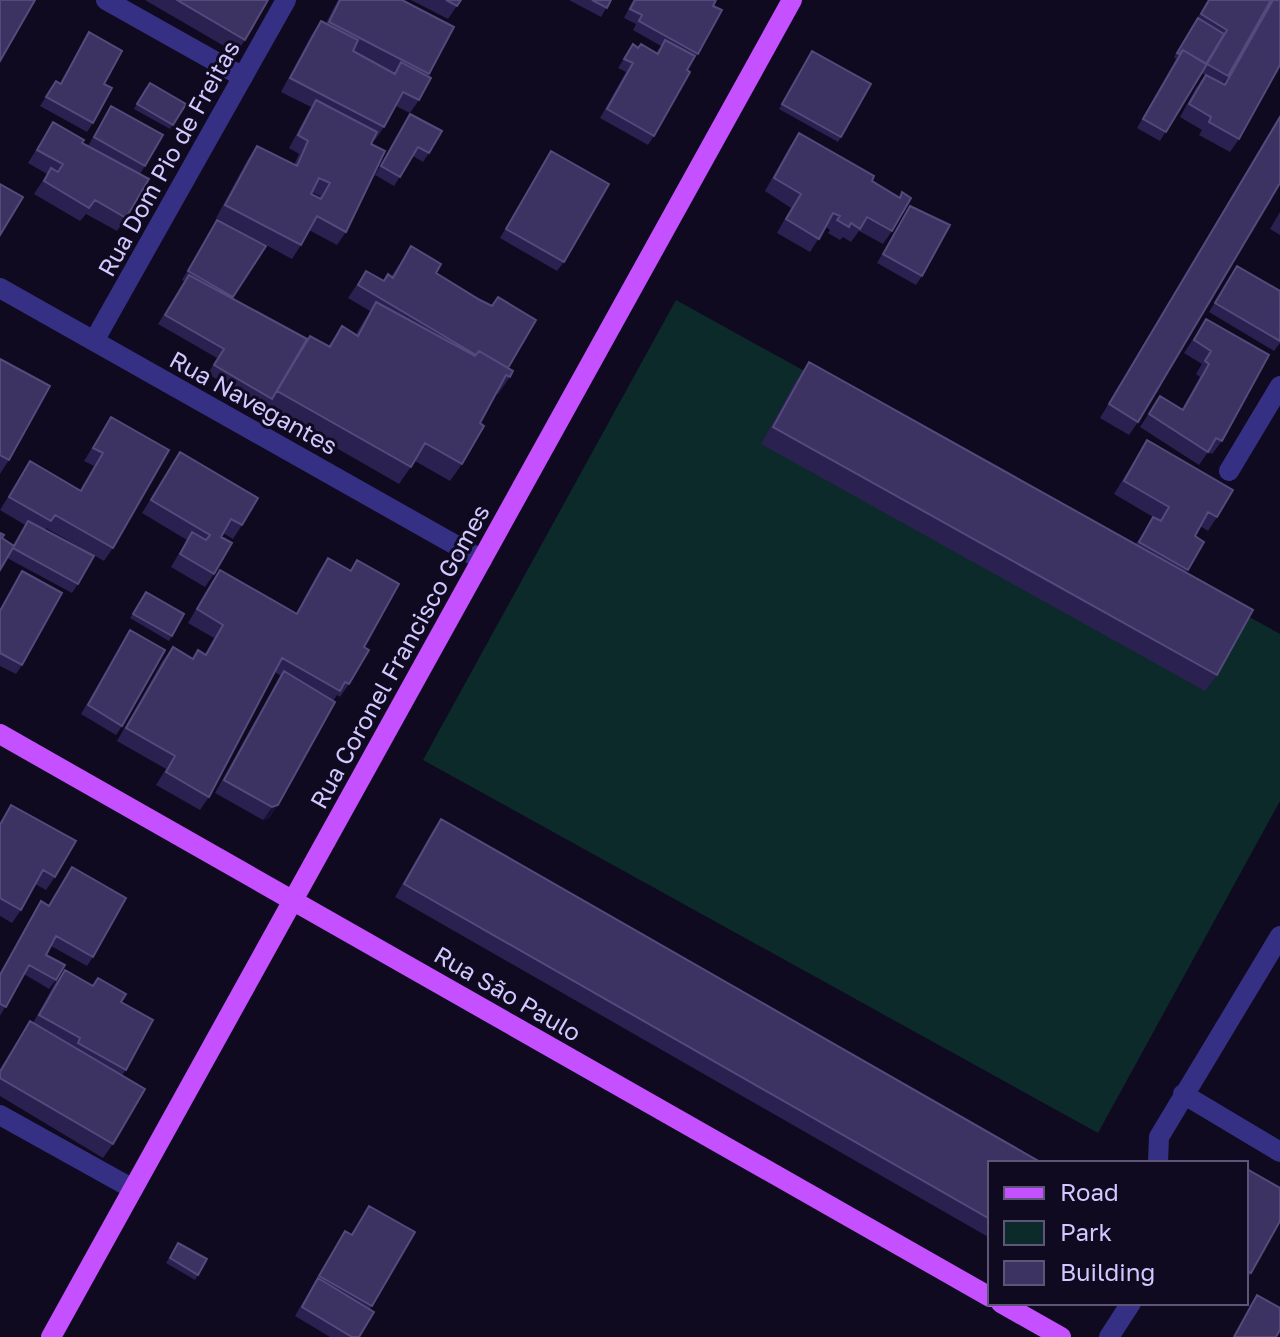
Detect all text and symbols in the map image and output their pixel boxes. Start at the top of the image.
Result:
street label: Rua Dom Pio de Freitas [91,35,245,281]
street label: Rua Navegantes [165,344,343,460]
street label: Rua Coronel Francisco Gomes [303,499,495,813]
street label: Rua São Paulo [429,939,587,1047]
legend [988,1161,1248,1305]
text: Road [1060,1177,1119,1206]
text: Park [1060,1217,1112,1246]
text: Building [1060,1257,1155,1286]

